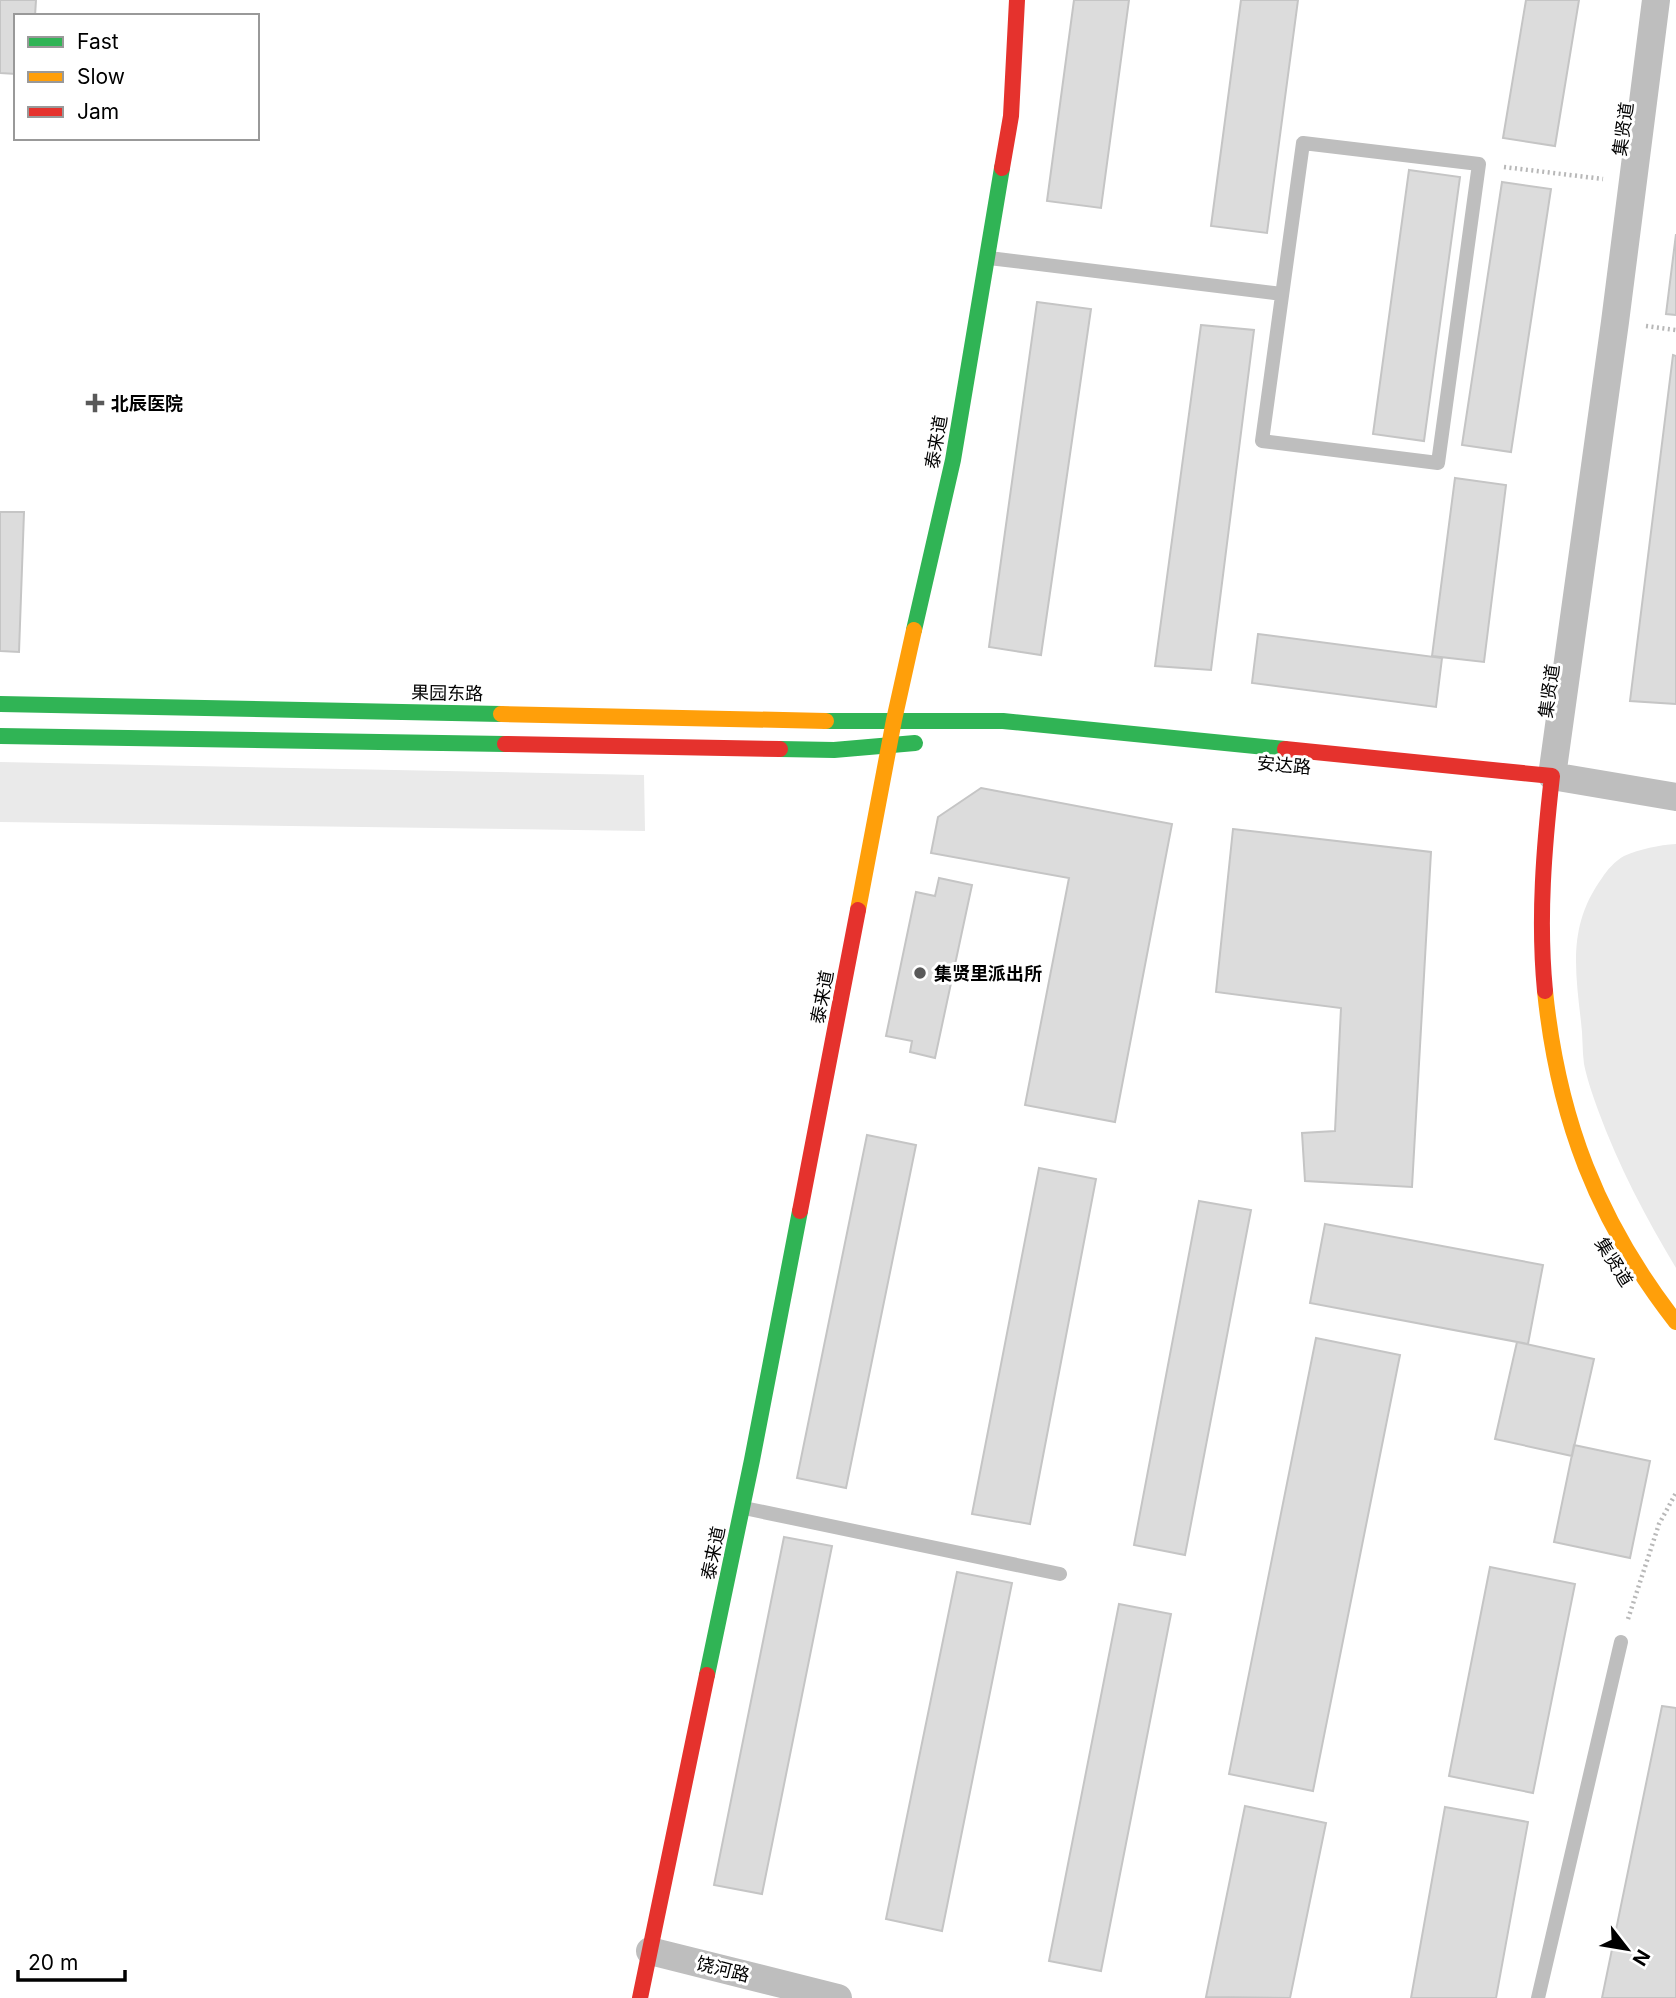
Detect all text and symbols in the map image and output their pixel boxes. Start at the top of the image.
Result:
legend [14,14,259,140]
text: Fast [77,29,119,54]
text: Slow [77,64,125,89]
text: Jam [77,99,119,124]
street label: 集贤道 [1609,101,1637,157]
marker: 北辰医院 [85,393,105,413]
place label: 北辰医院 [111,393,183,414]
street label: 泰来道 [921,414,951,470]
street label: 集贤道 [1535,663,1563,719]
street label: 果园东路 [411,682,483,704]
street label: 安达路 [1256,752,1312,778]
place label: 集贤里派出所 [934,963,1042,984]
marker: 集贤里派出所 [912,965,928,981]
street label: 泰来道 [807,968,837,1026]
street label: 集贤道 [1591,1234,1637,1290]
street label: 泰来道 [697,1524,729,1582]
north arrow [1592,1914,1662,1984]
scale bar [18,1938,124,1982]
text: N [1628,1945,1655,1970]
text: 20 m [28,1950,78,1975]
street label: 饶河路 [694,1952,752,1986]

